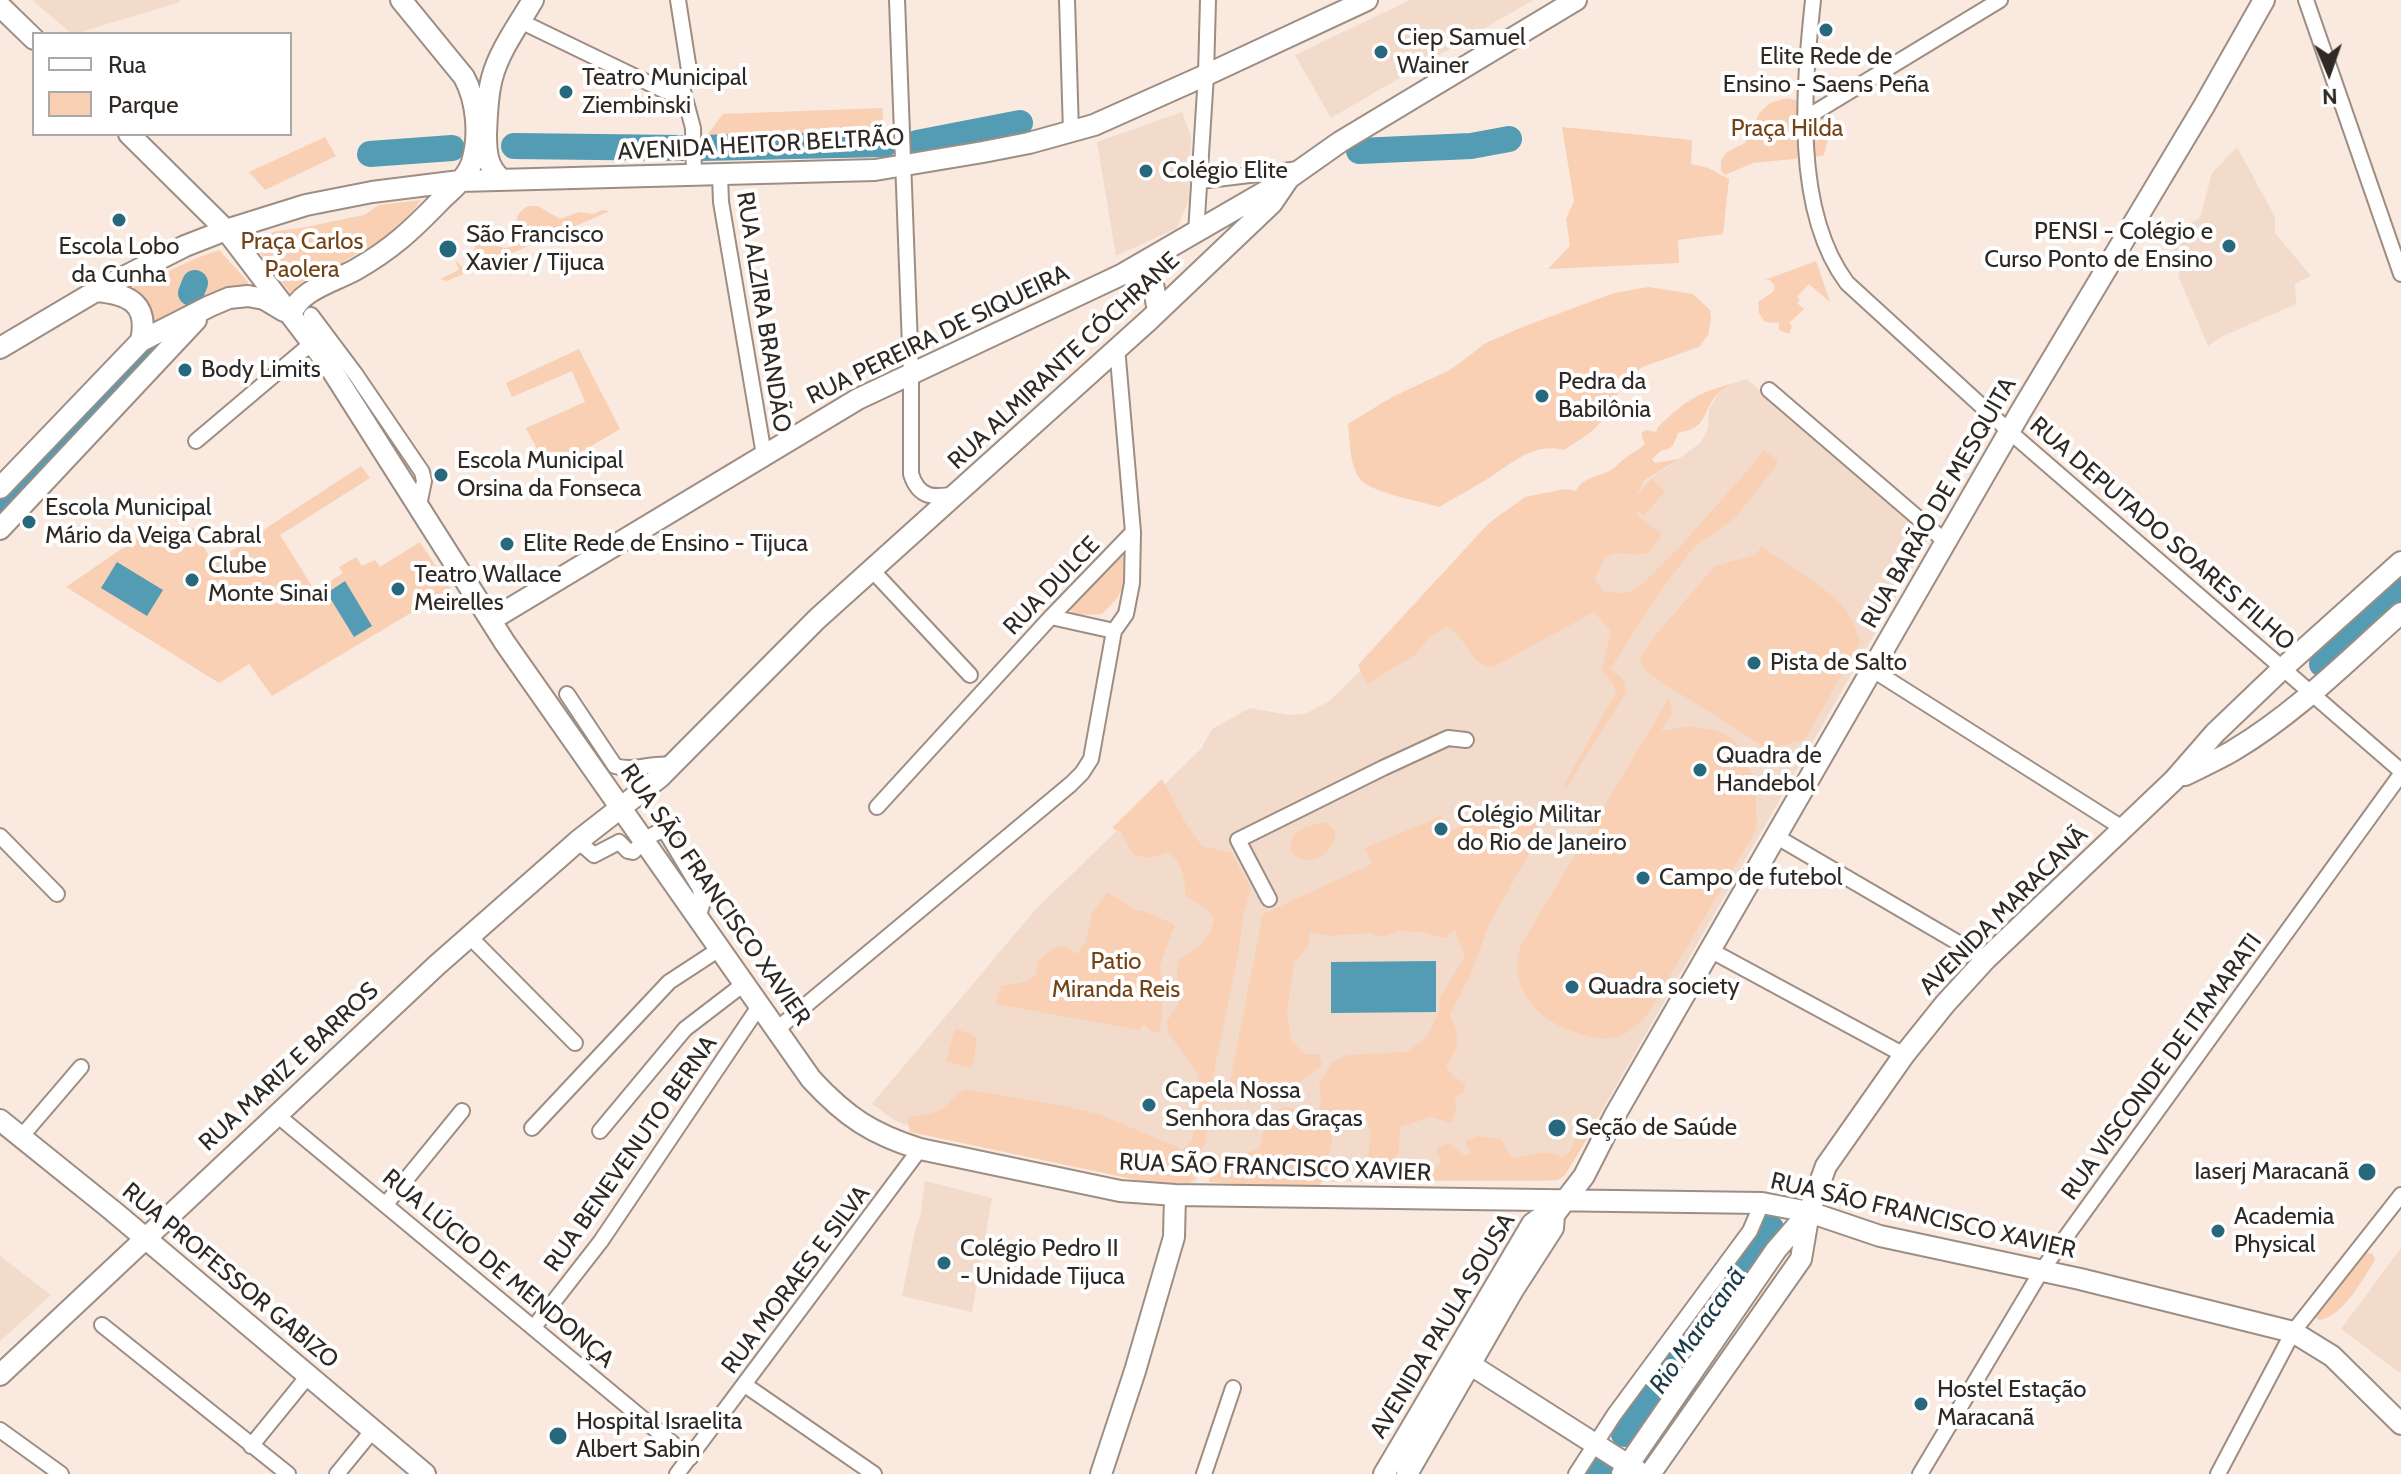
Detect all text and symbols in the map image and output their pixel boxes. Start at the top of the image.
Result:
marker: Elite Rede de Ensino - Saens Peña [1817,21,1835,39]
place label: Ciep Samuel Wainer [1397,24,1526,80]
legend [32,32,292,136]
north arrow [2289,32,2369,112]
marker: Ciep Samuel Wainer [1372,43,1390,61]
place label: Elite Rede de Ensino - Saens Peña [1723,43,1929,99]
text: Rua [108,50,146,79]
place label: Teatro Municipal Ziembinski [582,64,747,120]
marker: Teatro Municipal Ziembinski [557,83,575,101]
text: N [2322,83,2338,110]
text: Parque [108,90,178,119]
park label: Praça Hilda [1731,115,1843,143]
street label: AVENIDA HEITOR BELTRÃO [617,123,905,167]
place label: Colégio Elite [1162,157,1288,185]
marker: Colégio Elite [1137,162,1155,180]
street label: RUA ALZIRA BRANDÃO [730,190,796,434]
marker: Escola Lobo da Cunha [110,211,128,229]
place label: PENSI - Colégio e Curso Ponto de Ensino [1984,218,2213,274]
place label: São Francisco Xavier / Tijuca [466,221,604,277]
park label: Praça Carlos Paolera [241,228,363,284]
place label: Escola Lobo da Cunha [58,233,180,289]
marker: PENSI - Colégio e Curso Ponto de Ensino [2220,237,2238,255]
marker: São Francisco Xavier / Tijuca [437,238,459,260]
street label: RUA ALMIRANTE CÓCHRANE [942,246,1186,476]
street label: RUA PEREIRA DE SIQUEIRA [802,259,1074,411]
place label: Body Limits [201,356,321,384]
marker: Body Limits [176,361,194,379]
place label: Pedra da Babilônia [1558,368,1651,424]
street label: RUA BARÃO DE MESQUITA [1855,373,2023,633]
marker: Pedra da Babilônia [1533,387,1551,405]
street label: RUA DEPUTADO SOARES FILHO [2024,411,2300,657]
place label: Escola Municipal Orsina da Fonseca [457,447,641,503]
marker: Escola Municipal Orsina da Fonseca [432,466,450,484]
place label: Escola Municipal Mário da Veiga Cabral [45,494,261,550]
marker: Escola Municipal Mário da Veiga Cabral [20,513,38,531]
place label: Elite Rede de Ensino - Tijuca [523,530,808,558]
street label: RUA DULCE [998,531,1106,641]
marker: Elite Rede de Ensino - Tijuca [498,535,516,553]
place label: Clube Monte Sinai [208,552,328,608]
place label: Teatro Wallace Meirelles [414,561,562,617]
marker: Clube Monte Sinai [183,571,201,589]
marker: Teatro Wallace Meirelles [389,580,407,598]
place label: Pista de Salto [1770,649,1907,677]
marker: Pista de Salto [1745,654,1763,672]
place label: Quadra de Handebol [1716,742,1822,798]
street label: RUA SÃO FRANCISCO XAVIER [614,759,816,1031]
marker: Quadra de Handebol [1691,761,1709,779]
place label: Colégio Militar do Rio de Janeiro [1457,801,1627,857]
marker: Colégio Militar do Rio de Janeiro [1432,820,1450,838]
street label: AVENIDA MARACANÃ [1914,821,2094,1001]
place label: Campo de futebol [1659,864,1842,892]
marker: Campo de futebol [1634,869,1652,887]
street label: RUA VISCONDE DE ITAMARATI [2056,928,2268,1206]
park label: Patio Miranda Reis [1052,948,1180,1004]
place label: Quadra society [1588,973,1740,1001]
street label: RUA MARIZ E BARROS [193,977,385,1157]
marker: Quadra society [1563,978,1581,996]
street label: RUA BENEVENUTO BERNA [538,1030,724,1278]
place label: Capela Nossa Senhora das Graças [1165,1077,1363,1133]
marker: Capela Nossa Senhora das Graças [1140,1096,1158,1114]
place label: Seção de Saúde [1575,1114,1737,1142]
marker: Seção de Saúde [1546,1117,1568,1139]
street label: RUA SÃO FRANCISCO XAVIER [1118,1148,1432,1188]
place label: Iaserj Maracanã [2194,1158,2349,1186]
marker: Iaserj Maracanã [2356,1161,2378,1183]
street label: RUA LÚCIO DE MENDONÇA [376,1164,620,1374]
street label: RUA SÃO FRANCISCO XAVIER [1768,1167,2078,1265]
street label: RUA PROFESSOR GABIZO [116,1177,344,1375]
street label: RUA MORAES E SILVA [716,1180,876,1380]
place label: Academia Physical [2234,1203,2334,1259]
street label: AVENIDA PAULA SOUSA [1364,1208,1522,1444]
marker: Academia Physical [2209,1222,2227,1240]
place label: Colégio Pedro II - Unidade Tijuca [960,1235,1125,1291]
marker: Colégio Pedro II - Unidade Tijuca [935,1254,953,1272]
water label: Rio Maracanã [1643,1262,1753,1400]
place label: Hostel Estação Maracanã [1937,1376,2086,1432]
marker: Hostel Estação Maracanã [1912,1395,1930,1413]
place label: Hospital Israelita Albert Sabin [576,1408,742,1464]
marker: Hospital Israelita Albert Sabin [547,1425,569,1447]

